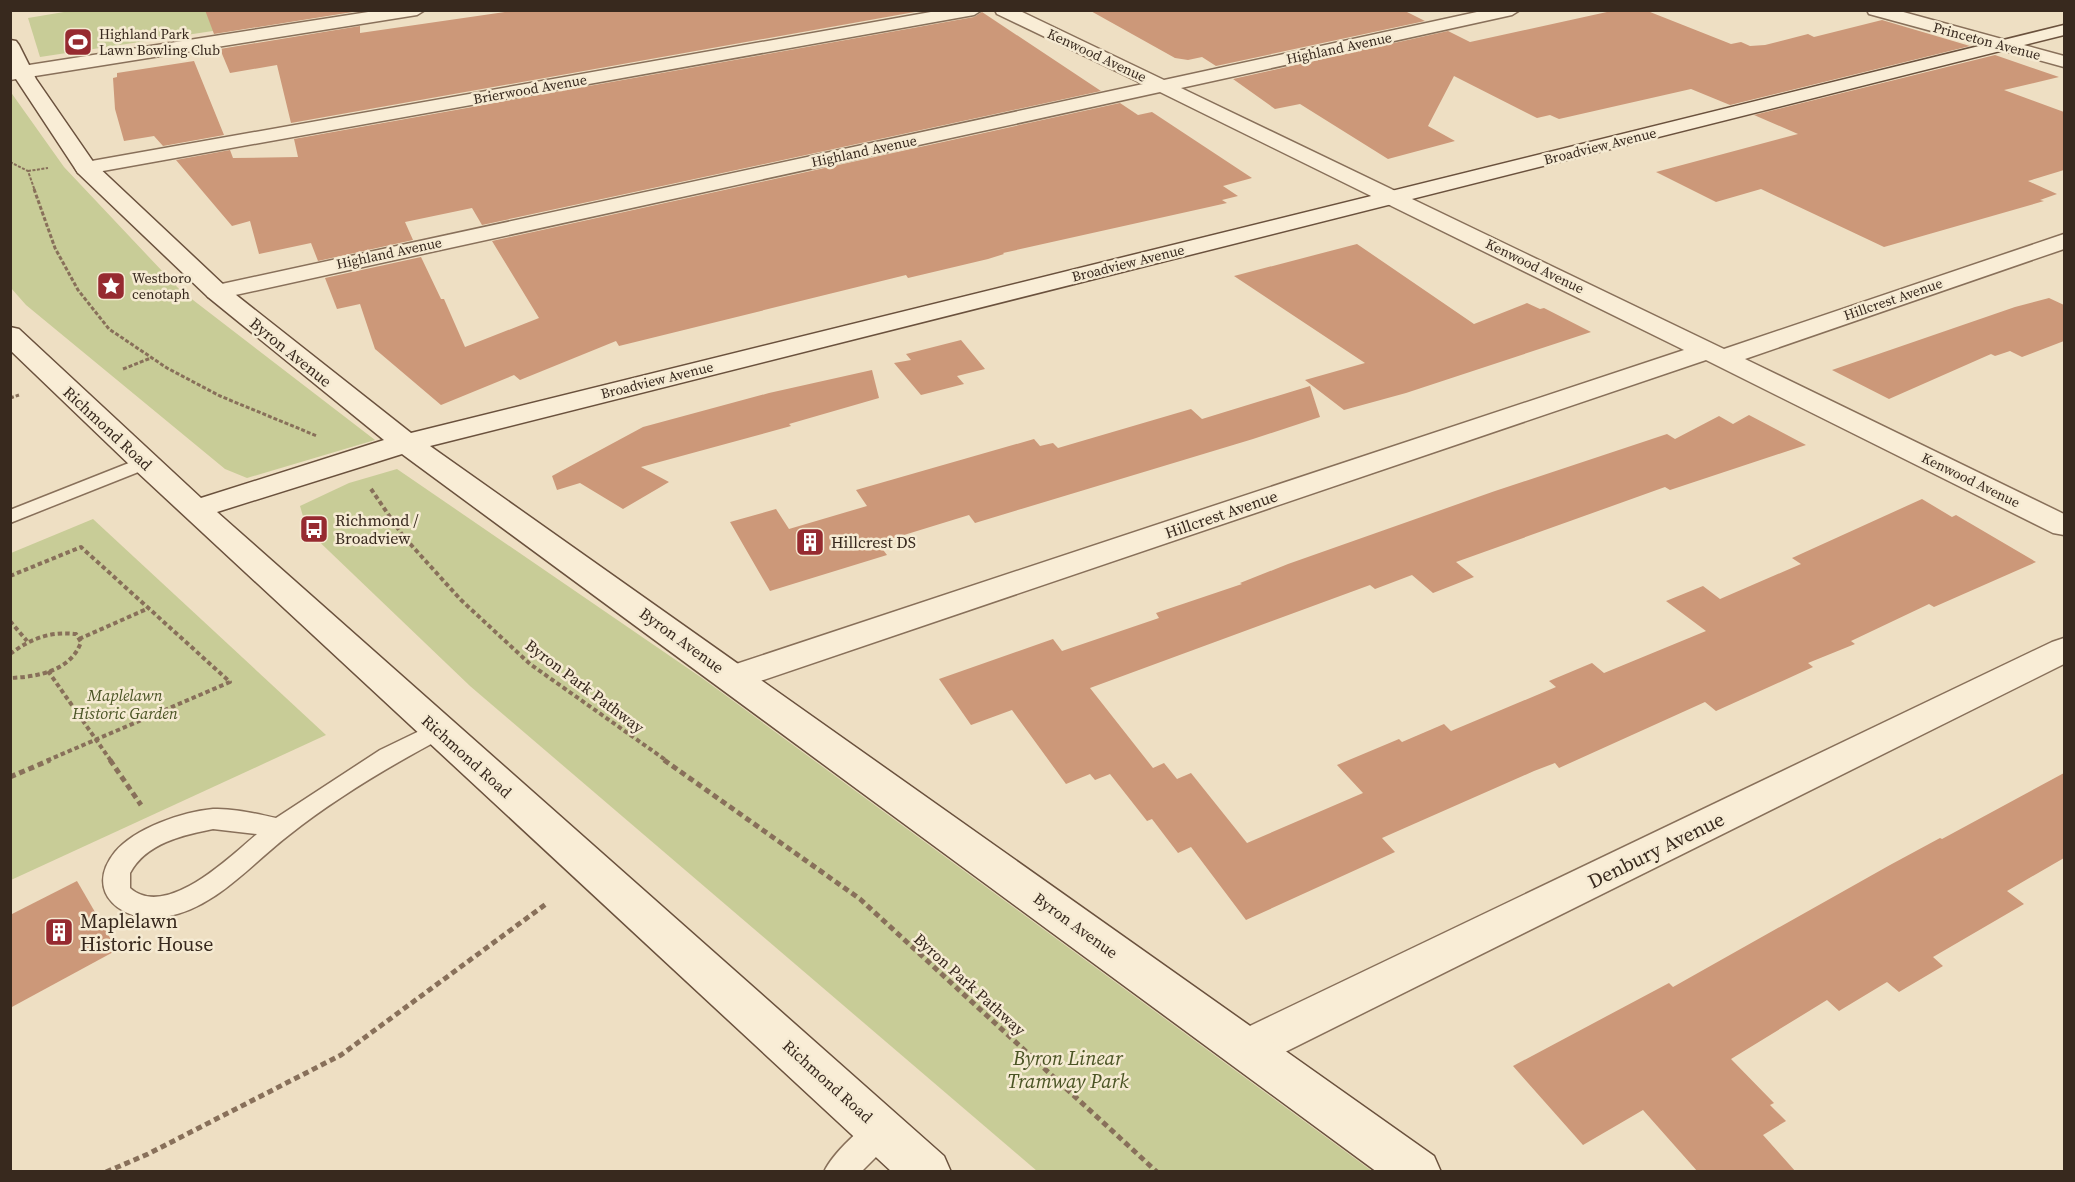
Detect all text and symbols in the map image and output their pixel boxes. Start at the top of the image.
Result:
street label: Princeton Avenue [1931,17,2043,65]
street label: Kenwood Avenue [1044,23,1150,87]
place label: Highland Park Lawn Bowling Club [99,24,220,60]
sports icon: Highland Park Lawn Bowling Club [62,26,94,58]
street label: Highland Avenue [1284,27,1394,69]
street label: Brierwood Avenue [472,69,588,109]
street label: Broadview Avenue [1542,122,1658,170]
street label: Highland Avenue [809,130,919,172]
street label: Highland Avenue [334,232,444,274]
street label: Kenwood Avenue [1482,234,1588,298]
street label: Broadview Avenue [1070,239,1186,287]
place label: Westboro cenotaph [132,268,192,304]
place icon: Westboro cenotaph [95,270,127,302]
street label: Hillcrest Avenue [1841,273,1945,325]
street label: Byron Avenue [245,312,337,392]
street label: Broadview Avenue [599,356,715,404]
street label: Richmond Road [59,381,157,475]
street label: Kenwood Avenue [1918,448,2024,512]
street label: Hillcrest Avenue [1162,484,1280,544]
place label: Richmond / Broadview [335,509,419,549]
bus stop icon: Richmond / Broadview [298,513,330,545]
building icon: Hillcrest DS [794,526,826,558]
place label: Hillcrest DS [831,531,916,553]
street label: Byron Avenue [635,602,729,678]
street label: Byron Park Pathway [521,634,650,738]
park label: Maplelawn Historic Garden [71,684,178,724]
street label: Richmond Road [417,710,517,802]
street label: Denbury Avenue [1583,805,1729,895]
street label: Byron Avenue [1029,887,1123,963]
place label: Maplelawn Historic House [80,907,213,958]
building icon: Maplelawn Historic House [43,916,75,948]
street label: Byron Park Pathway [909,928,1031,1041]
street label: Richmond Road [778,1035,878,1127]
park label: Byron Linear Tramway Park [1007,1044,1129,1095]

